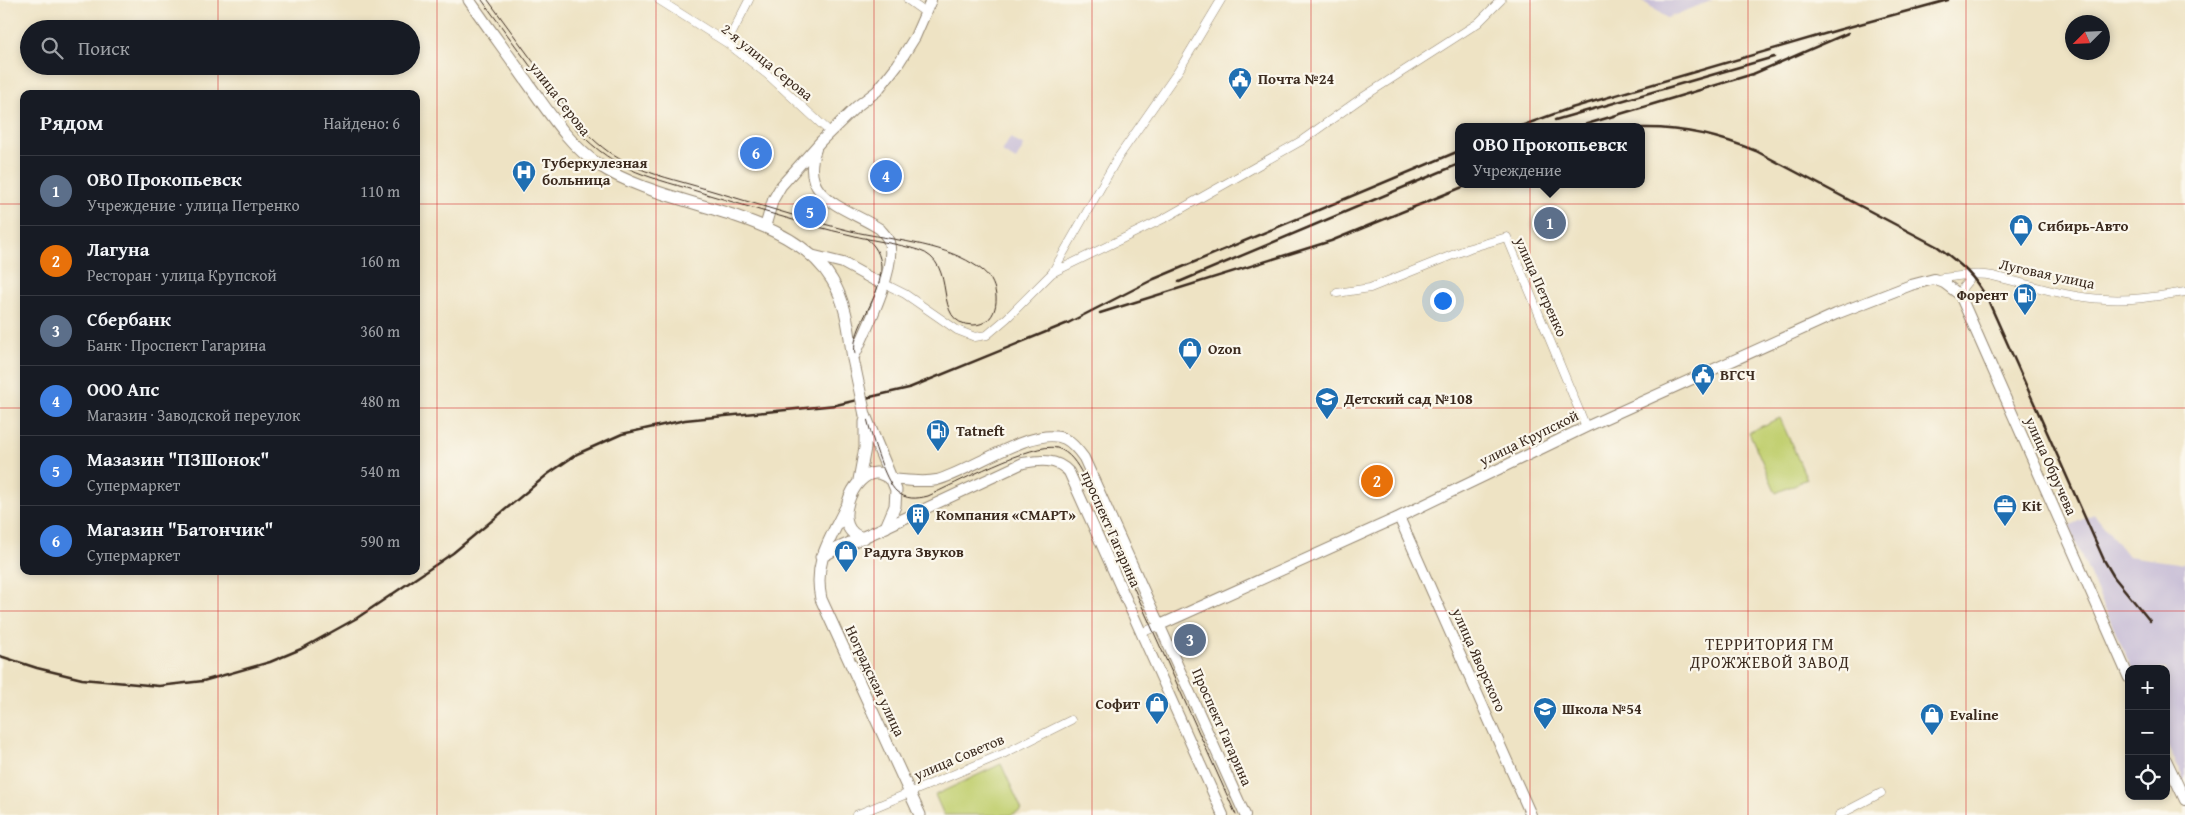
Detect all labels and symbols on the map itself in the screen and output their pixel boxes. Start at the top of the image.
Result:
north arrow [2065,15,2110,60]
street label: 2-я улица Серова [717,18,818,106]
street label: улица Серова [524,56,597,141]
public building icon: Почта №24 [1227,66,1253,100]
place label: Почта №24 [1258,68,1334,89]
pin: 6 [740,134,772,172]
place label: Туберкулезная больница [542,152,648,190]
pin: 4 [870,157,902,195]
hospital icon: Туберкулезная больница [511,159,537,193]
pin: 5 [794,193,826,231]
pin: 1 [1534,204,1566,242]
shop icon: Сибирь-Авто [2008,213,2034,247]
place label: Сибирь-Авто [2038,215,2129,236]
street label: улица Петренко [1510,233,1573,340]
street label: Луговая улица [1997,253,2098,294]
fuel station icon: Форент [2012,282,2038,316]
place label: Форент [1957,284,2009,305]
your location [1430,288,1456,314]
shop icon: Ozon [1177,336,1203,370]
place label: Ozon [1208,338,1242,359]
public building icon: ВГСЧ [1690,362,1716,396]
place label: ВГСЧ [1720,364,1755,385]
school or university icon: Детский сад №108 [1314,386,1340,420]
place label: Детский сад №108 [1343,388,1473,409]
street label: улица Крупской [1475,404,1582,471]
street label: улица Обручева [2020,412,2083,519]
fuel station icon: Tatneft [925,418,951,452]
place label: Tatneft [956,420,1005,441]
pin: 2 [1361,462,1393,500]
street label: проспект Гагарина [1076,467,1147,591]
office icon: Kit [1992,493,2018,527]
place label: Kit [2022,495,2042,516]
building icon: Компания «СМАРТ» [905,502,931,536]
place label: Компания «СМАРТ» [936,504,1076,525]
shop icon: Радуга Звуков [833,539,859,573]
place label: Радуга Звуков [864,541,964,562]
street label: улица Яворского [1447,604,1512,715]
pin: 3 [1174,621,1206,659]
street label: Ноградская улица [841,622,911,741]
district label: ТЕРРИТОРИЯ ГМ ДРОЖЖЕВОЙ ЗАВОД [1689,632,1850,674]
street label: Проспект Гагарина [1187,665,1258,790]
shop icon: Софит [1144,691,1170,725]
place label: Софит [1096,693,1141,714]
school or university icon: Школа №54 [1532,696,1558,730]
place label: Школа №54 [1562,698,1642,719]
shop icon: Evaline [1919,702,1945,736]
place label: Evaline [1950,704,1999,725]
street label: улица Советов [910,728,1007,785]

